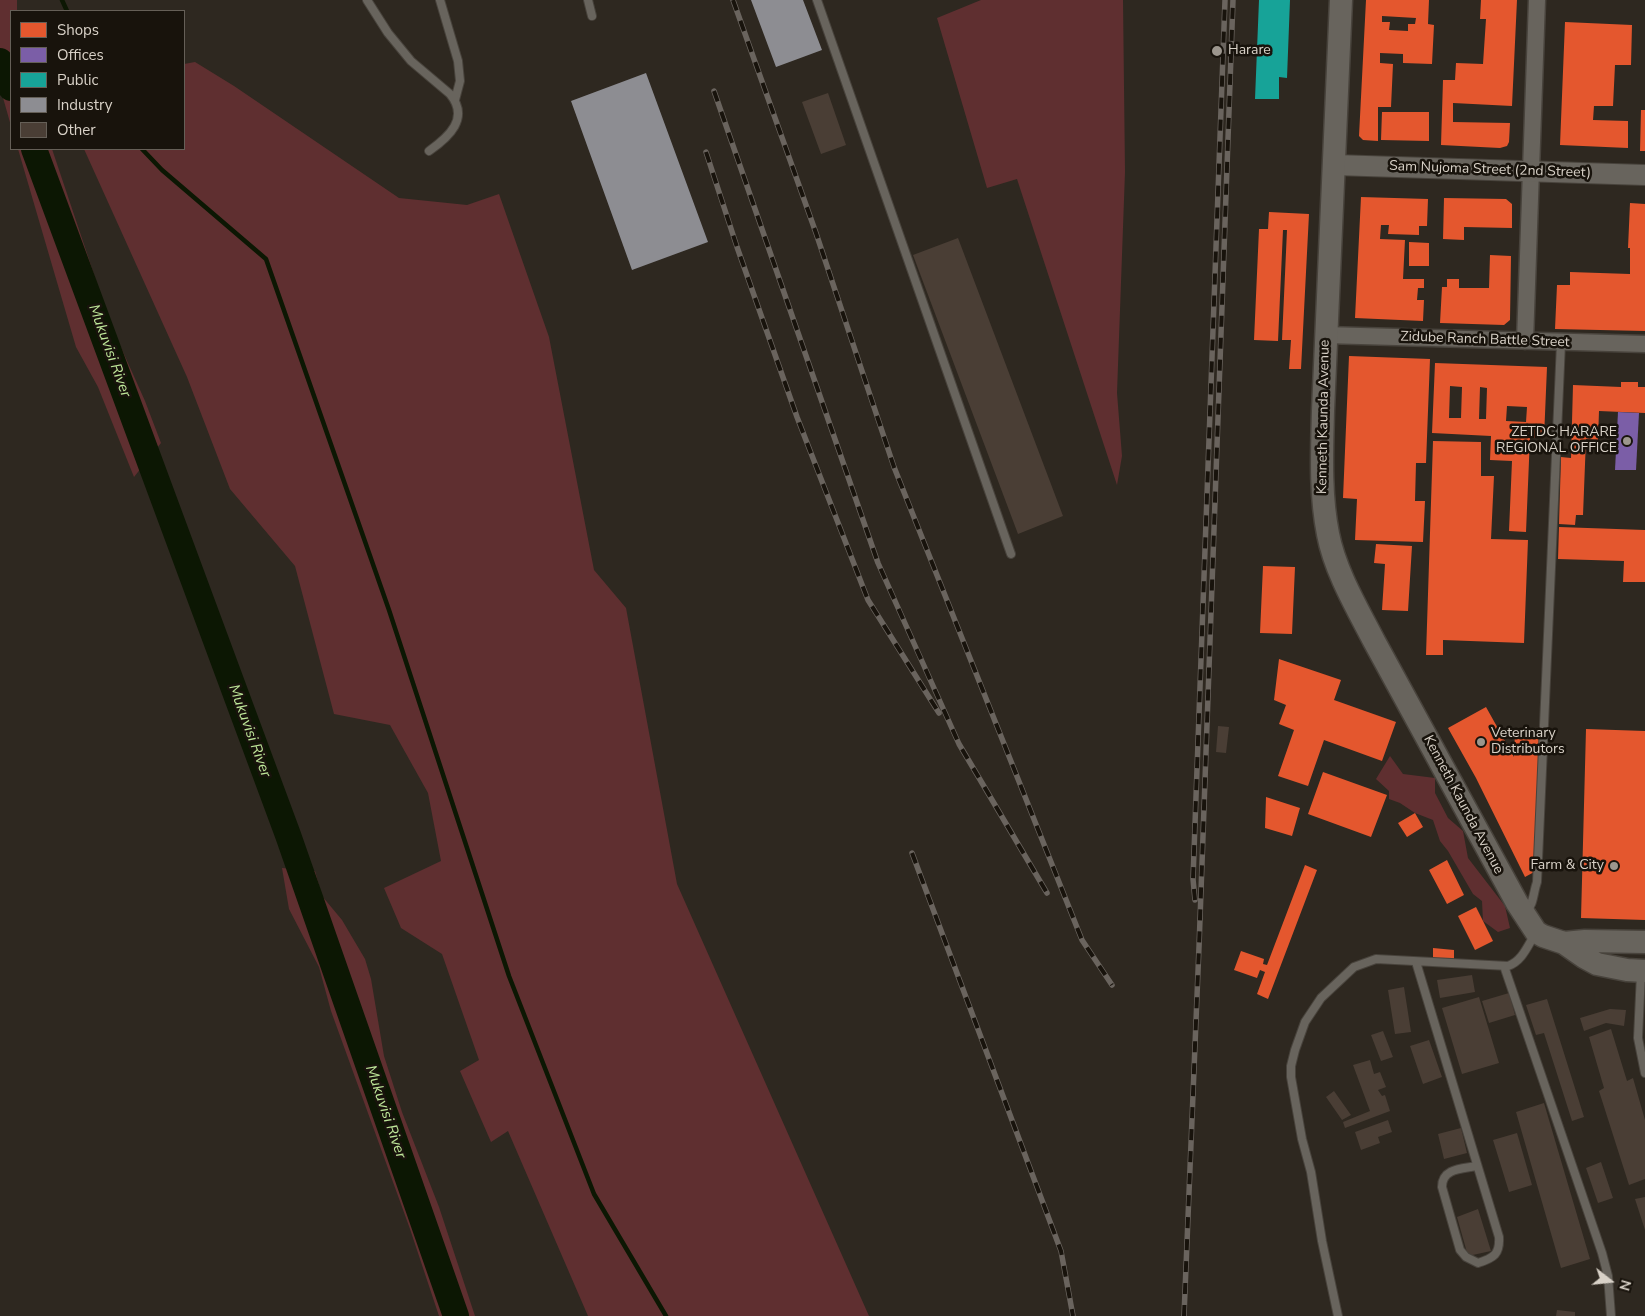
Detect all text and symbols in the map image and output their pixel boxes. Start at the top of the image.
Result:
legend [10,10,185,150]
text: Shops [57,20,99,40]
place label: Harare [1228,43,1271,59]
marker: Harare [1210,44,1224,58]
text: Offices [57,45,104,65]
text: Public [57,70,98,90]
text: Industry [57,95,112,115]
text: Other [57,120,96,140]
street label: Sam Nujoma Street (2nd Street) [1389,158,1591,182]
water label: Mukuvisi River [84,302,134,400]
street label: Zidube Ranch Battle Street [1400,329,1570,351]
street label: Kenneth Kaunda Avenue [1314,340,1334,494]
place label: ZETDC HARARE REGIONAL OFFICE [1496,425,1617,458]
marker: ZETDC HARARE REGIONAL OFFICE [1621,435,1633,447]
water label: Mukuvisi River [224,682,274,780]
place label: Veterinary Distributors [1491,726,1565,759]
street label: Kenneth Kaunda Avenue [1419,733,1507,877]
marker: Veterinary Distributors [1475,736,1487,748]
place label: Farm & City [1530,858,1604,874]
marker: Farm & City [1608,860,1620,872]
water label: Mukuvisi River [361,1063,409,1161]
north arrow [1585,1256,1635,1306]
text: N [1614,1278,1635,1293]

